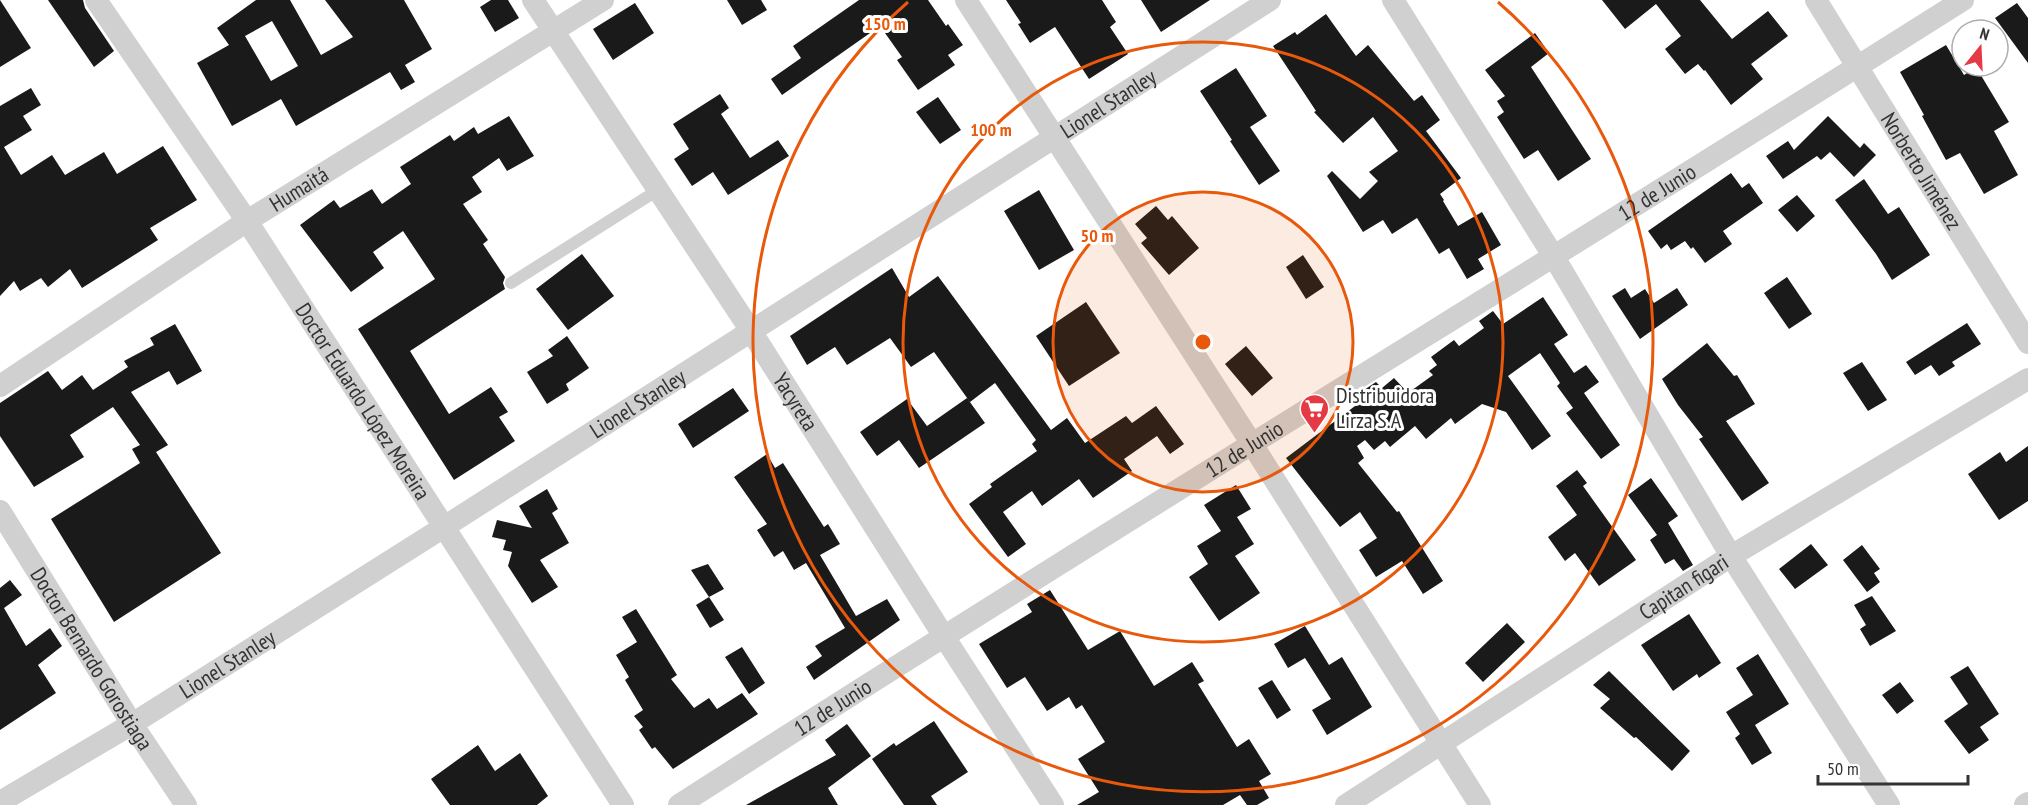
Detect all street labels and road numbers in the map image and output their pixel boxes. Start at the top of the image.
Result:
street label: Lionel Stanley [1055,62,1162,144]
street label: Norberto Jiménez [1875,107,1969,235]
street label: 12 de Junio [1613,157,1701,227]
street label: Humaitá [264,160,333,218]
street label: Doctor Eduardo López Moreira [289,298,437,505]
street label: Lionel Stanley [585,362,691,444]
street label: Yacyreta [767,367,824,436]
street label: 12 de Junio [1200,414,1288,484]
street label: Capitan figari [1634,548,1734,626]
street label: Doctor Bernardo Gorostiaga [24,562,159,755]
street label: Lionel Stanley [174,623,281,705]
street label: 12 de Junio [788,672,876,742]

